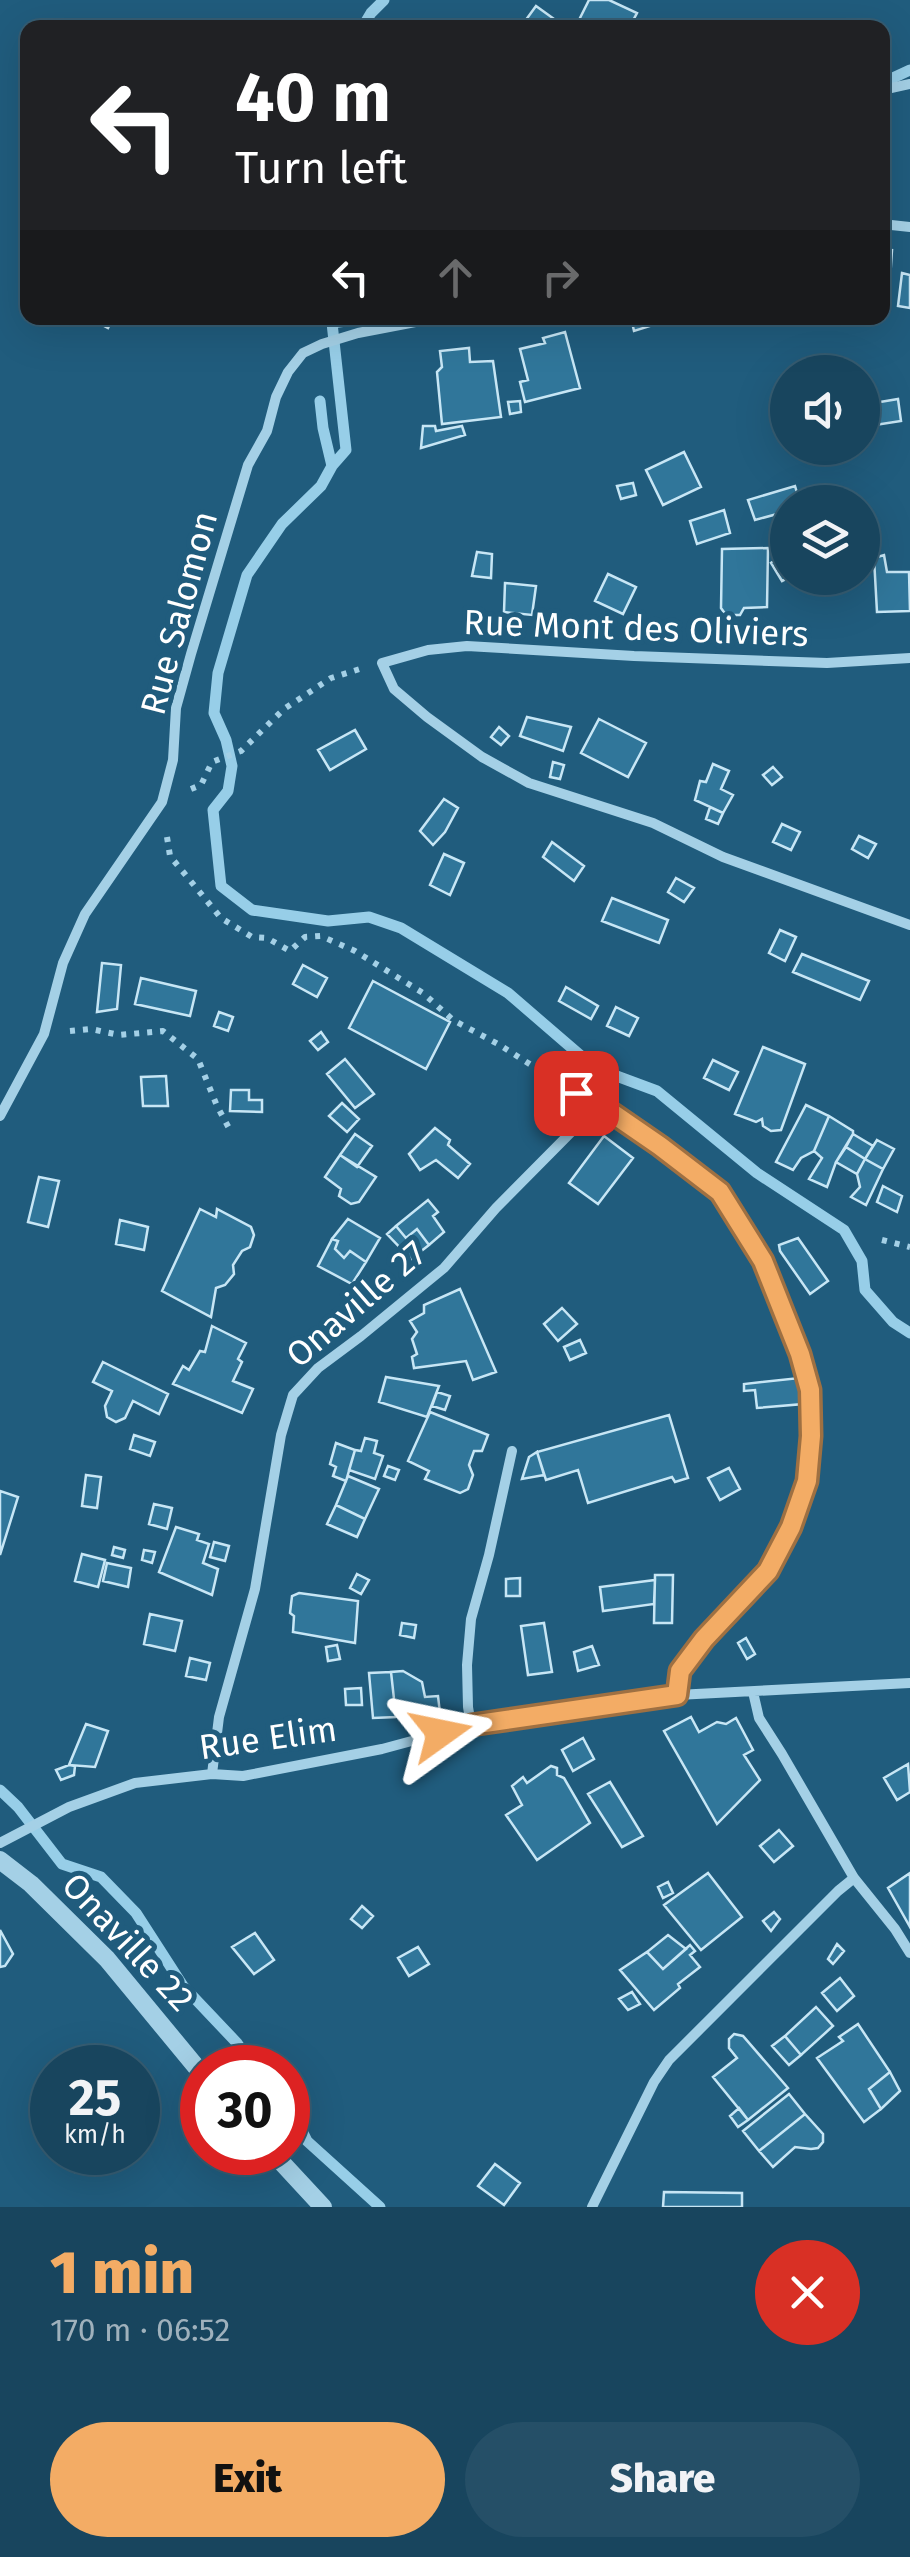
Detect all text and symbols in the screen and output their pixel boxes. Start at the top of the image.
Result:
text: 40 m [235,56,391,140]
icon: left [70,60,200,190]
text: Turn left [235,141,407,195]
icon: left [323,250,378,305]
icon: ahead [428,250,483,305]
icon: right [533,250,588,305]
map controls [770,355,880,595]
button: sound [770,355,880,465]
button: layers [770,485,880,595]
street label: Rue Salomon [132,507,226,719]
street label: Rue Mont des Oliviers [463,601,809,655]
pin [534,1051,619,1136]
icon: arrive [549,1066,604,1121]
street label: Onaville 27 [277,1232,435,1376]
position arrow [389,1681,493,1785]
street label: Rue Elim [197,1708,339,1768]
street label: Onaville 22 [53,1864,203,2020]
speed limit sign: 30 [180,2045,310,2175]
text: 25 [69,2068,121,2128]
text: km/h [64,2120,126,2150]
text: 1 min [50,2237,194,2309]
button: close [755,2240,860,2345]
text: 170 m · 06:52 [50,2311,230,2349]
button: Exit [50,2422,445,2537]
button: Share [465,2422,860,2537]

